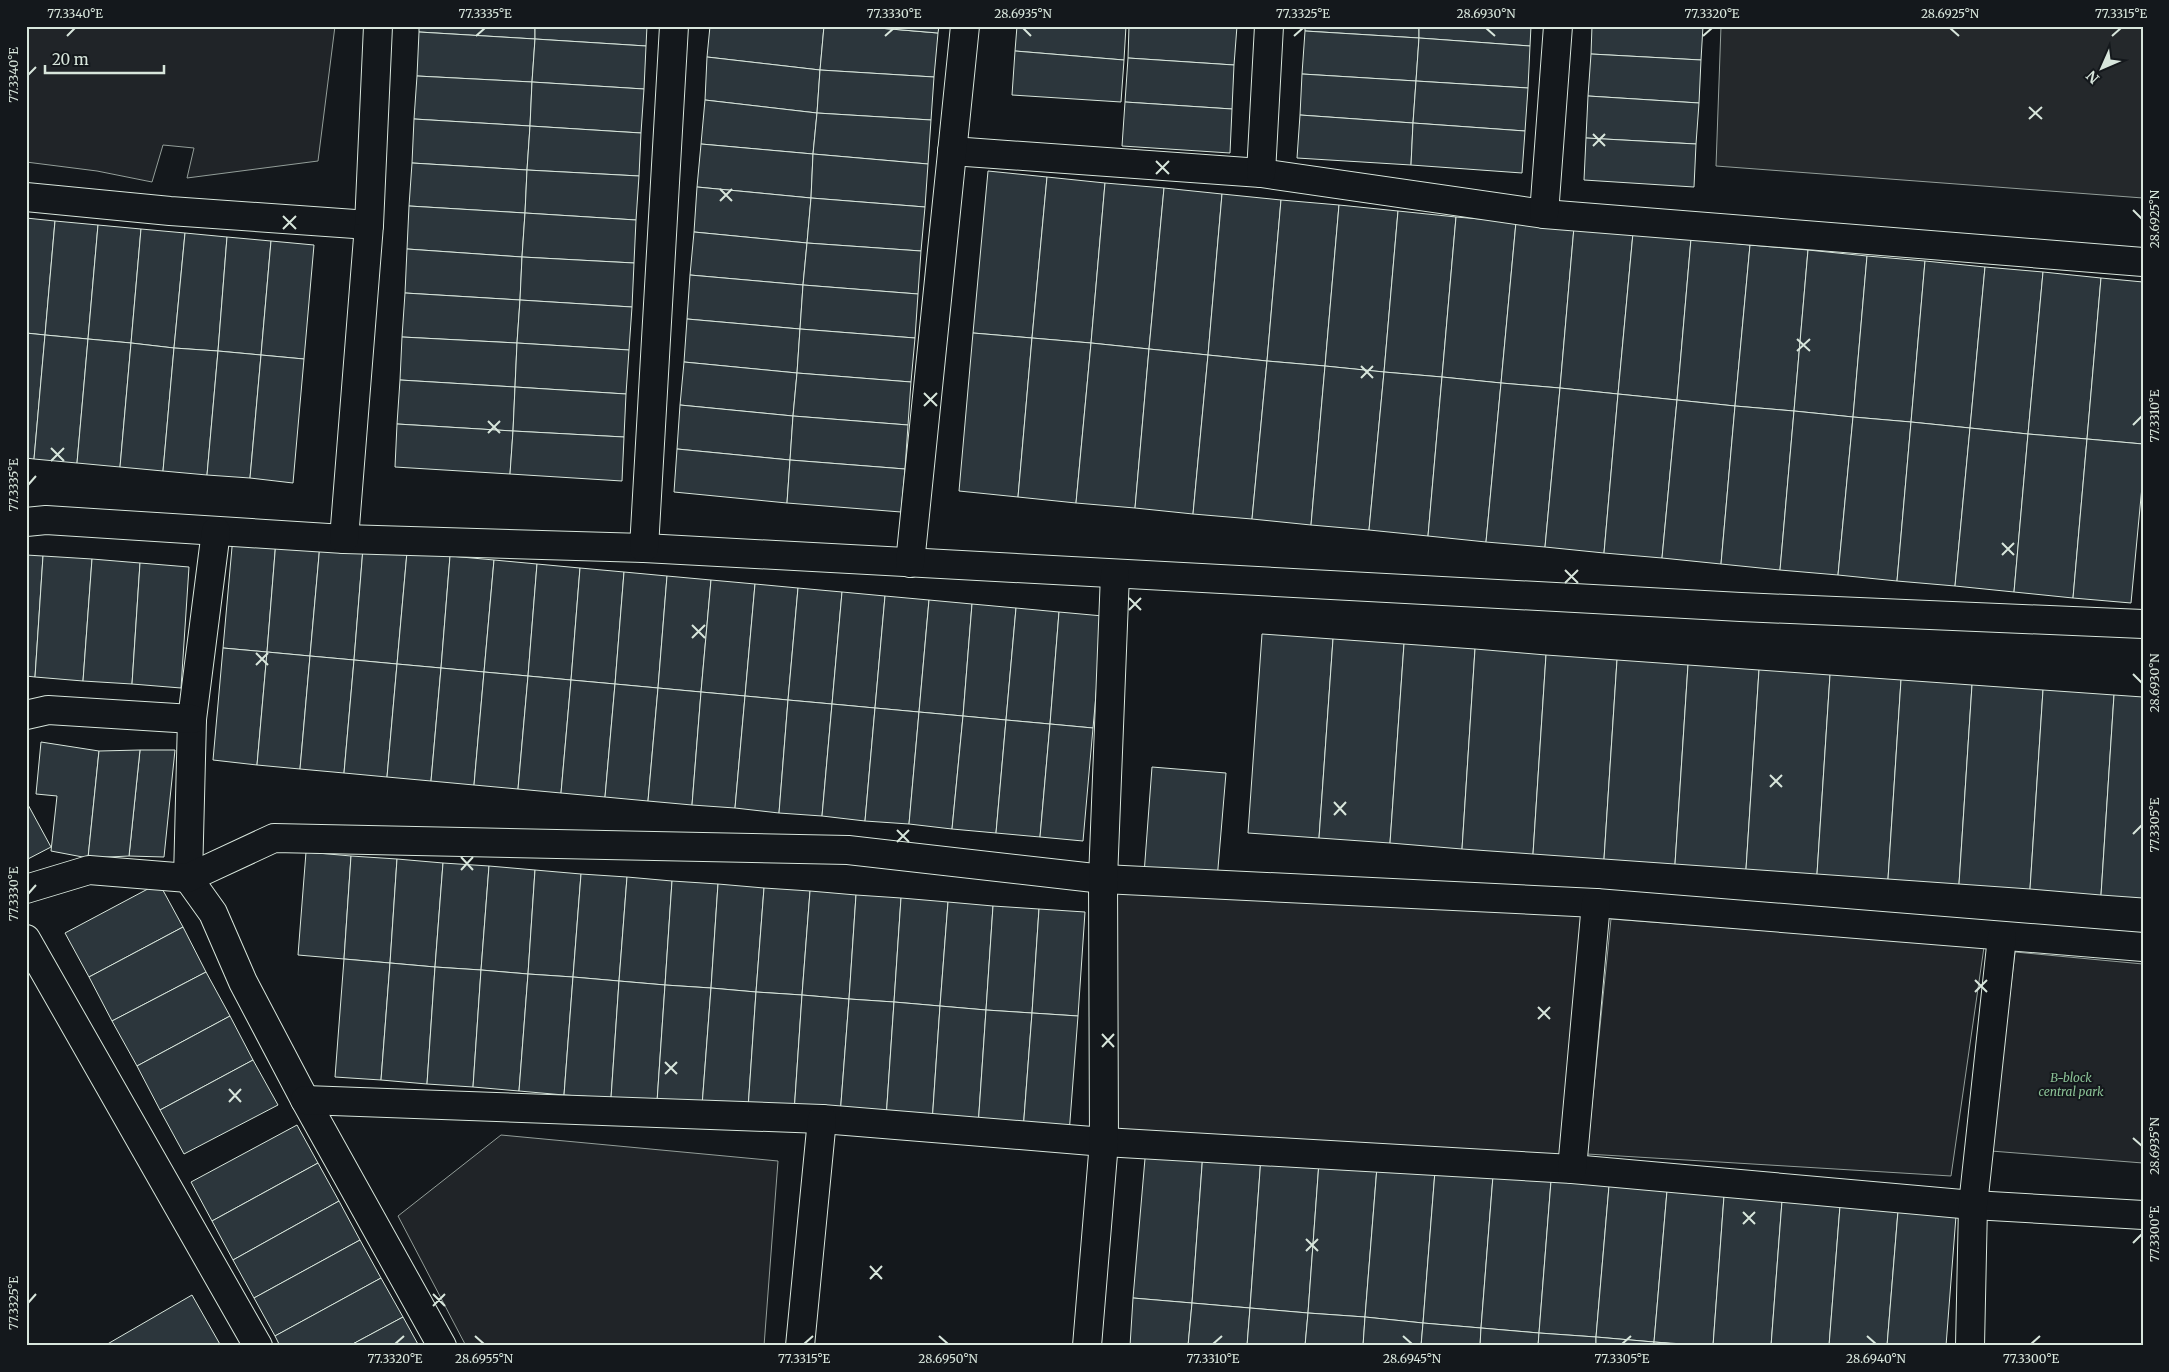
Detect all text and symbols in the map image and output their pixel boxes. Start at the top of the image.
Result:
text: 77.3340°E [47,6,103,21]
text: 77.3335°E [458,6,512,21]
text: 77.3330°E [867,6,922,21]
text: 28.6935°N [994,6,1053,21]
text: 77.3325°E [1276,6,1330,21]
text: 28.6930°N [1456,6,1516,21]
text: 77.3320°E [1685,6,1740,21]
text: 28.6925°N [1921,6,1980,21]
text: 77.3315°E [2095,6,2147,21]
scale bar [45,42,164,74]
north arrow [2076,42,2126,92]
text: 77.3340°E [6,47,21,103]
text: 20 m [52,50,89,69]
text: N [2083,67,2103,87]
text: 28.6925°N [2147,189,2162,248]
text: 77.3310°E [2147,389,2162,442]
text: 77.3335°E [6,458,21,512]
text: 28.6930°N [2147,653,2162,713]
text: 77.3305°E [2147,797,2162,852]
text: 77.3330°E [6,866,21,921]
park label: B-block central park [2038,1070,2104,1099]
text: 28.6935°N [2147,1116,2162,1175]
text: 77.3300°E [2147,1206,2162,1262]
text: 77.3325°E [6,1276,21,1330]
text: 77.3320°E [368,1351,423,1366]
text: 28.6955°N [455,1351,514,1366]
text: 77.3315°E [778,1351,830,1366]
text: 28.6950°N [918,1351,978,1366]
text: 77.3310°E [1187,1351,1240,1366]
text: 28.6945°N [1383,1351,1442,1366]
text: 77.3305°E [1595,1351,1650,1366]
text: 28.6940°N [1846,1351,1907,1366]
text: 77.3300°E [2003,1351,2059,1366]

